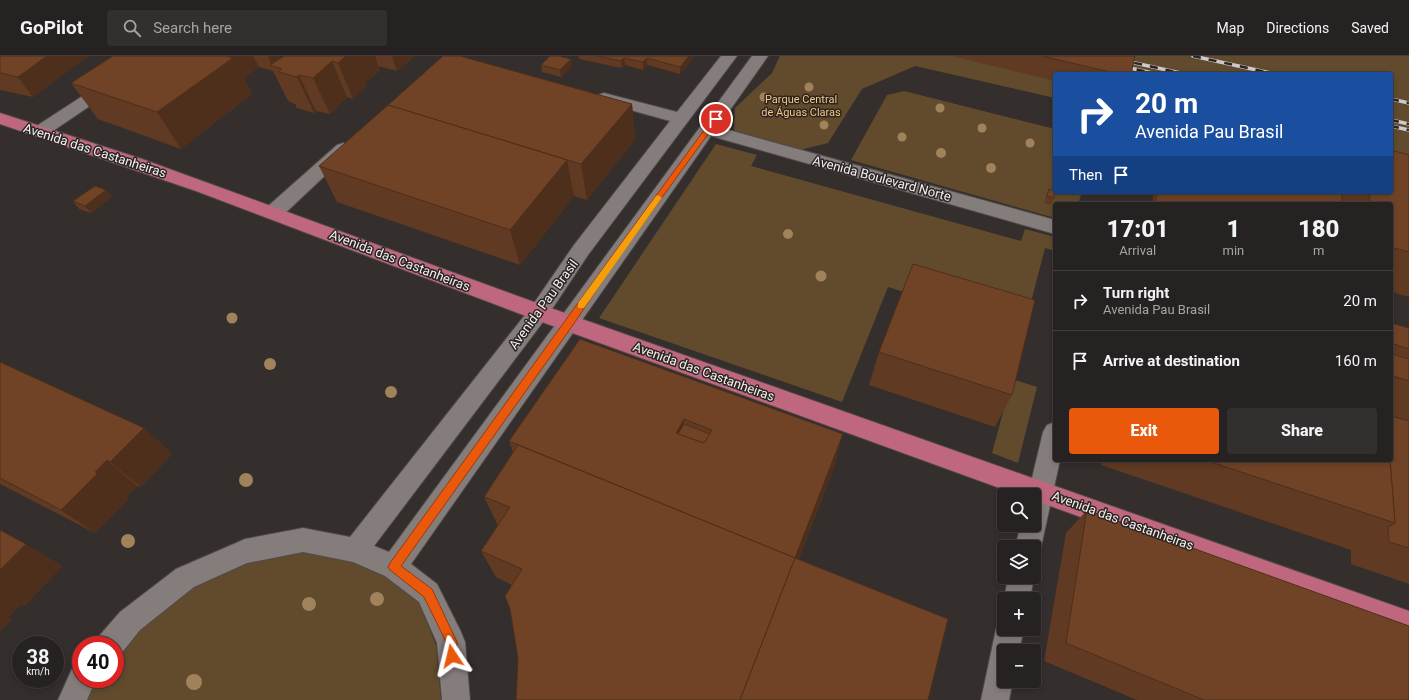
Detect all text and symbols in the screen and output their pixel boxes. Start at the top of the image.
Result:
search box [107,10,387,46]
text: GoPilot [20,16,83,39]
icon: search [121,17,143,39]
text: Search here [153,19,232,37]
text: Map [1217,20,1244,36]
text: Directions [1266,20,1329,36]
text: Saved [1351,20,1389,36]
text: 20 m [1135,87,1198,120]
icon: right [1069,88,1121,140]
park label: Parque Central de Águas Claras [761,93,841,119]
pin [699,102,733,136]
icon: arrive [705,108,727,130]
street label: Avenida das Castanheiras [21,120,169,181]
text: Avenida Pau Brasil [1135,121,1283,142]
street label: Avenida Boulevard Norte [811,153,953,204]
icon: arrive [1110,164,1132,186]
text: Then [1069,166,1102,184]
text: 17:01 [1107,215,1169,243]
text: 1 [1226,215,1240,243]
text: 180 [1298,215,1339,243]
street label: Avenida das Castanheiras [327,227,473,294]
text: Arrival [1119,243,1156,258]
text: min [1223,243,1244,258]
text: m [1313,243,1324,258]
street label: Avenida Pau Brasil [506,257,581,352]
text: Turn right [1103,284,1169,302]
icon: right [1069,290,1091,312]
text: 20 m [1343,292,1377,310]
text: Avenida Pau Brasil [1103,302,1210,317]
street label: Avenida das Castanheiras [631,339,777,404]
icon: arrive [1069,350,1091,372]
text: Arrive at destination [1103,352,1240,370]
text: 160 m [1335,352,1377,370]
button: Exit [1069,408,1219,454]
button: Share [1227,408,1377,454]
map controls [997,488,1041,688]
button: search [997,488,1041,532]
street label: Avenida das Castanheiras [1050,488,1196,553]
button: layers [997,540,1041,584]
button: + [997,592,1041,636]
position arrow [431,635,473,677]
speed limit sign: 40 [72,636,124,688]
button: − [997,644,1041,688]
text: 38 [27,645,49,669]
text: km/h [26,666,50,677]

